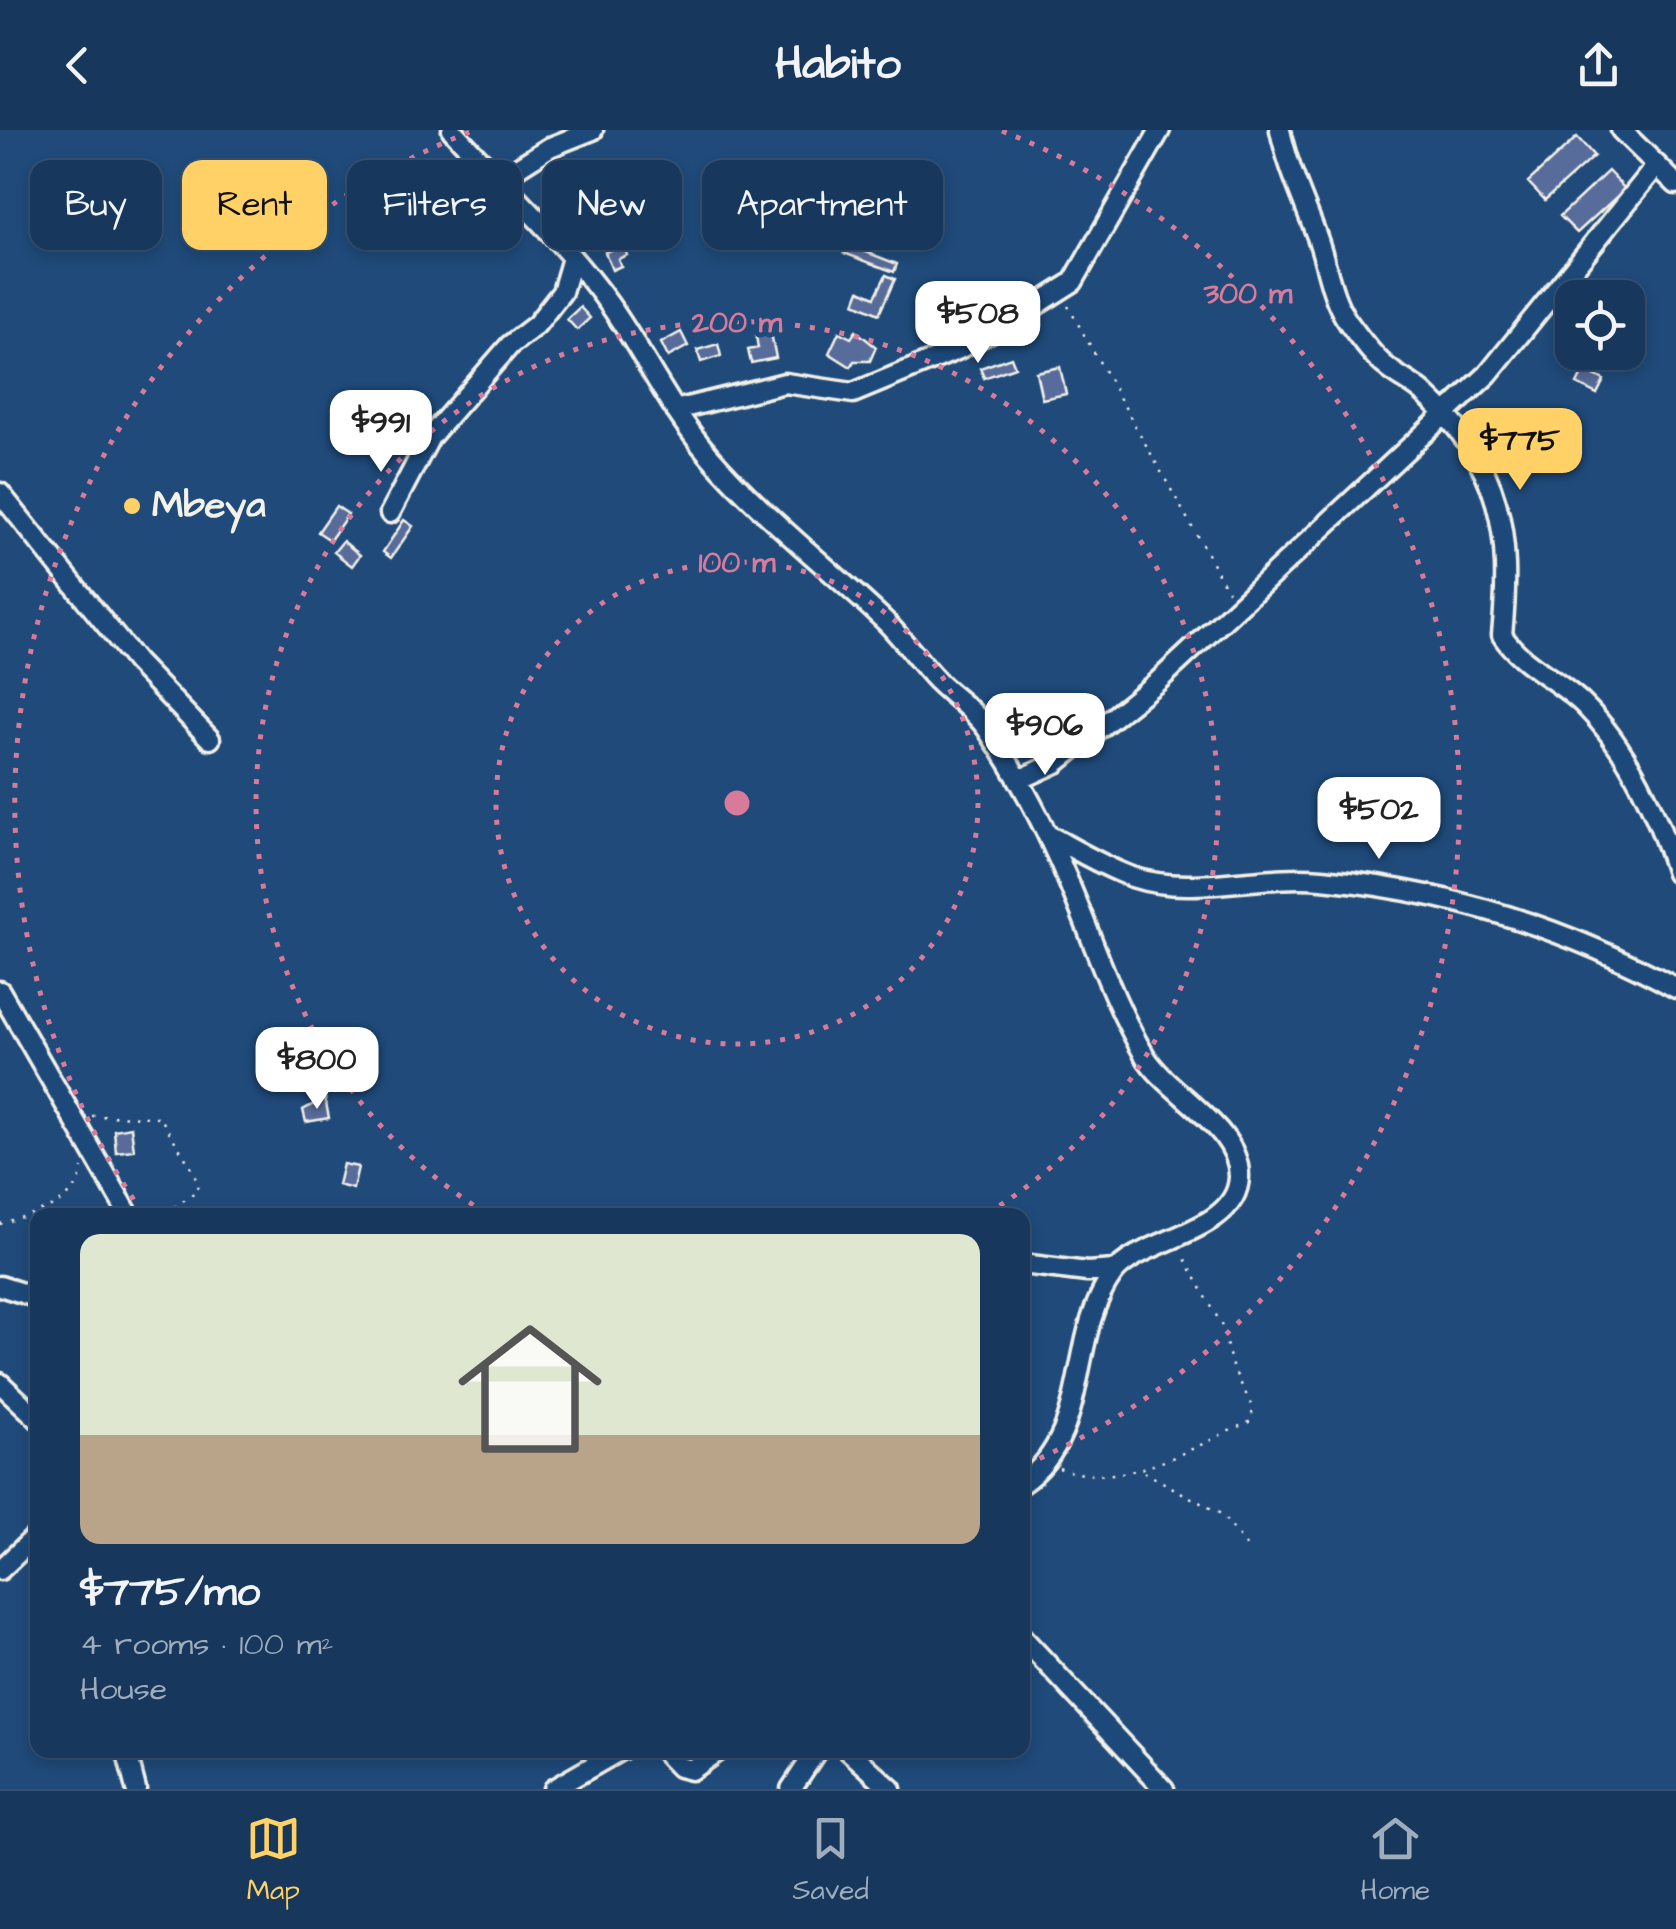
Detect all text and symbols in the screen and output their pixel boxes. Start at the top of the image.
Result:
text: Habito [775,34,901,96]
icon: back [50,38,105,93]
icon: share [1571,38,1626,93]
chip: Buy [30,160,162,250]
chip: Rent [182,160,327,250]
chip: Filters [347,160,522,250]
chip: New [542,160,682,250]
chip: Apartment [702,160,943,250]
text: 300 m [1203,273,1293,315]
map controls [1555,280,1645,370]
button: locate [1555,280,1645,370]
pin: $508 [919,281,1037,366]
text: $508 [937,291,1019,336]
text: 200 m [691,302,783,344]
pin: $991 [322,390,440,475]
text: $991 [352,400,410,445]
pin: $775 [1461,408,1579,493]
text: $775 [1480,418,1560,463]
place label: Mbeya [152,480,266,534]
marker: Mbeya [121,495,143,517]
text: 100 m [698,542,776,584]
pin: $906 [986,693,1104,778]
text: $906 [1007,703,1083,748]
pin: $502 [1320,777,1438,862]
centre of rings [719,785,755,821]
text: $502 [1340,787,1418,832]
pin: $800 [258,1027,376,1112]
text: $800 [278,1037,356,1082]
icon: home [440,1299,620,1479]
text: $775/mo [80,1564,260,1622]
text: 4 rooms · 100 m² [80,1622,334,1667]
text: House [80,1667,167,1712]
tab: Map [246,1811,301,1910]
tab: Saved [793,1811,869,1910]
tab: Home [1360,1811,1430,1910]

